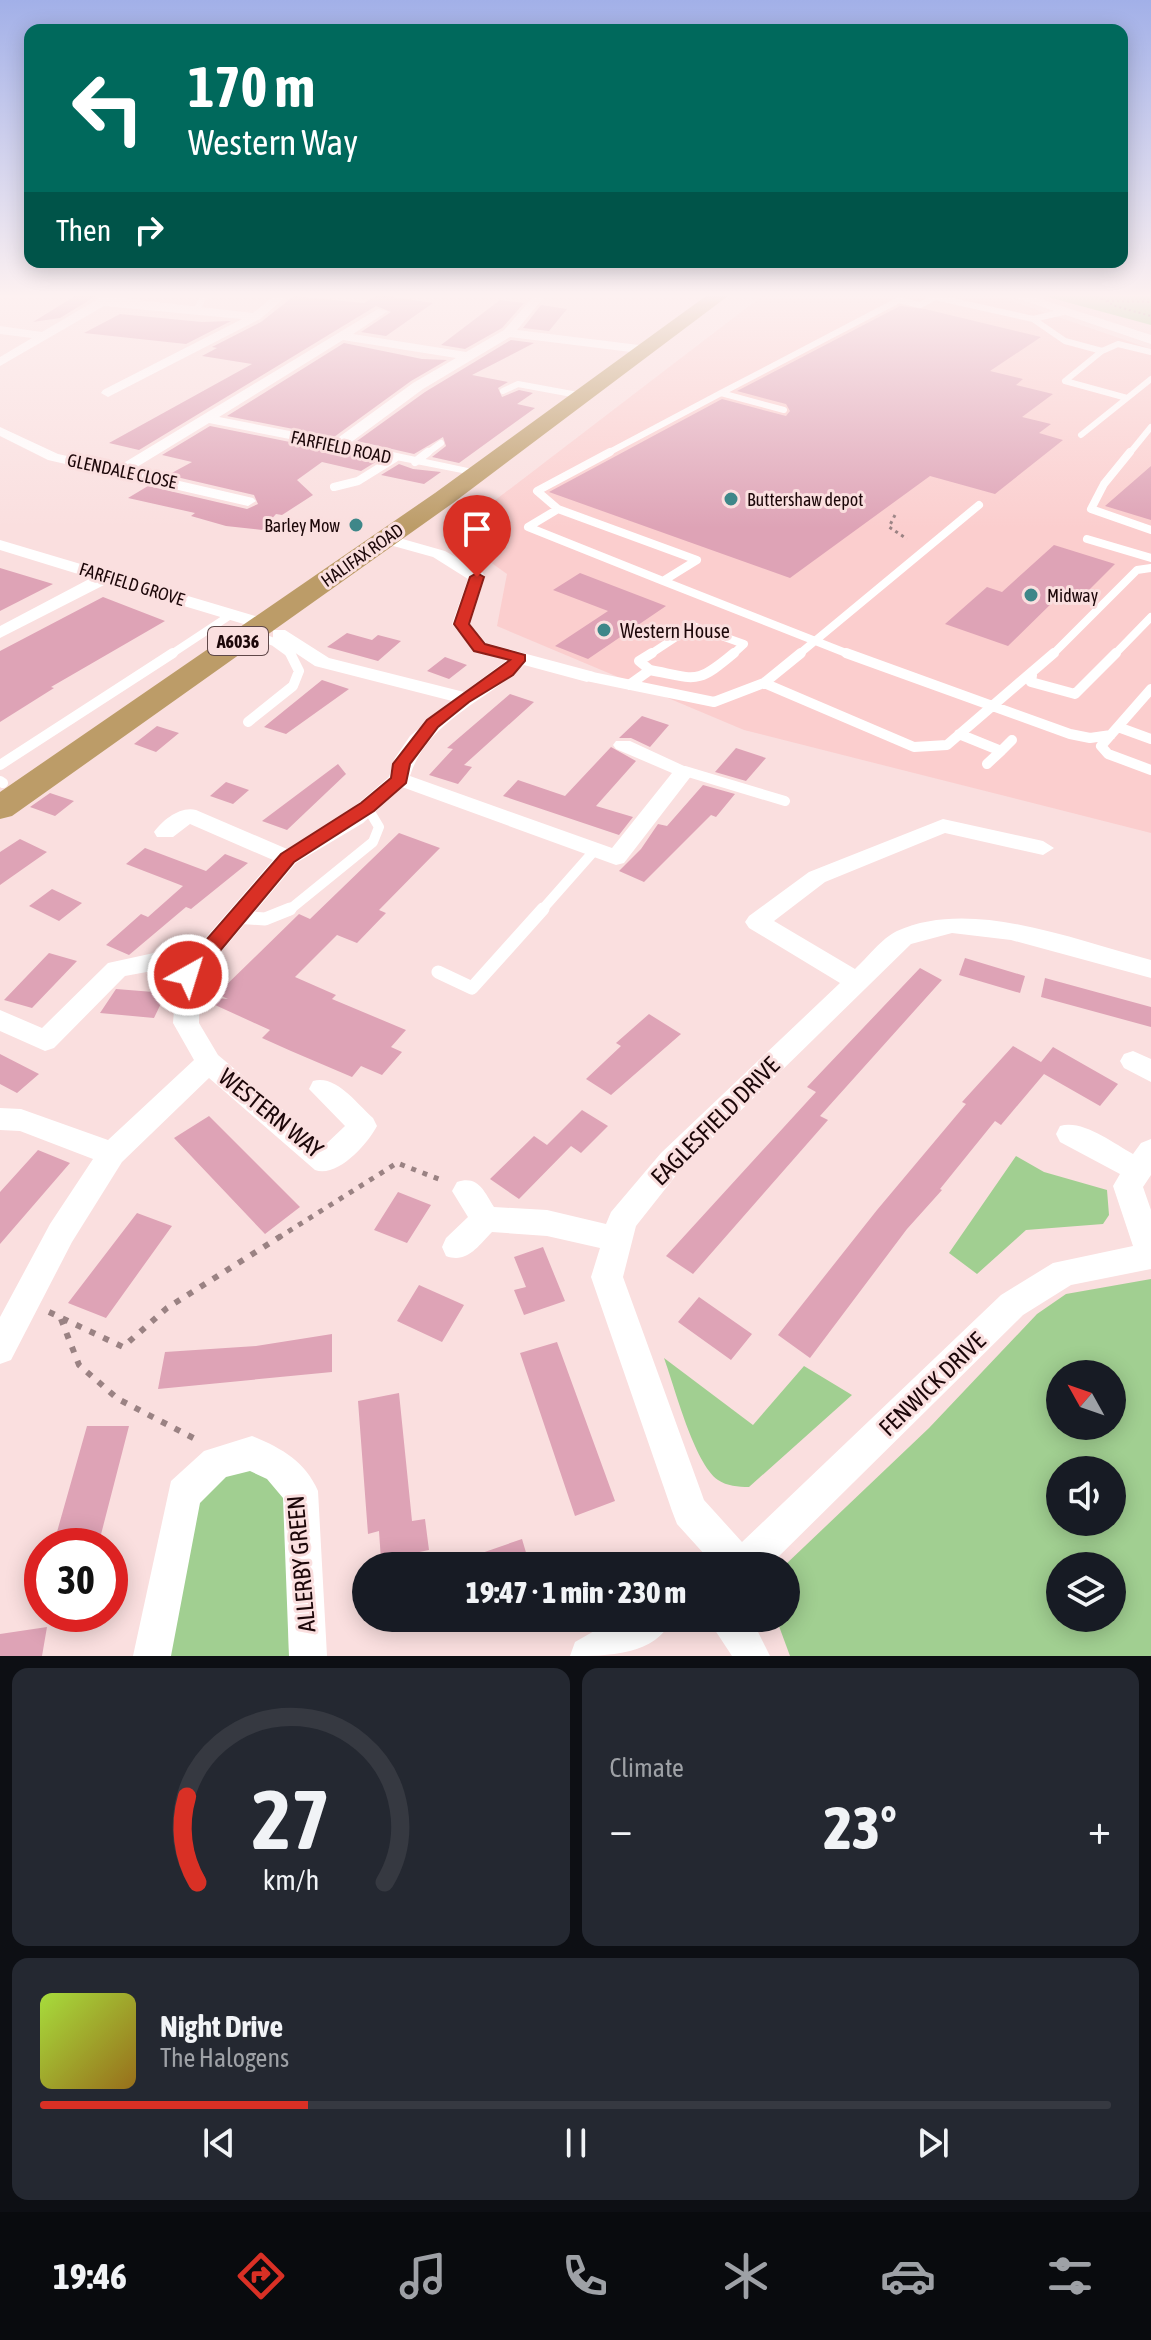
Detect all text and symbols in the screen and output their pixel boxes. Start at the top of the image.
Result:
text: 170 m [188,55,315,119]
icon: left [56,56,160,160]
text: Western Way [188,121,358,163]
icon: right [127,208,171,252]
text: Then [56,213,111,247]
street label: FARFIELD ROAD [289,426,393,468]
street label: GLENDALE CLOSE [65,449,179,493]
place label: Buttershaw depot [747,489,863,510]
marker: Buttershaw depot [722,490,740,508]
pin [443,495,511,577]
icon: arrive [455,507,499,551]
place label: Barley Mow [264,515,340,536]
marker: Barley Mow [347,516,365,534]
street label: HALIFAX ROAD [317,519,407,591]
street label: FARFIELD GROVE [77,558,187,610]
place label: Midway [1047,585,1098,606]
marker: Midway [1022,586,1040,604]
place label: Western House [620,619,730,642]
marker: Western House [595,621,613,639]
road number: A6036 [208,627,268,655]
position arrow [146,933,230,1017]
street label: EAGLESFIELD DRIVE [645,1051,785,1191]
street label: WESTERN WAY [214,1063,329,1163]
street label: FENWICK DRIVE [873,1327,991,1441]
north arrow [1046,1360,1126,1440]
map controls [1046,1360,1126,1632]
button: sound [1046,1456,1126,1536]
street label: ALLERBY GREEN [282,1494,320,1634]
speed limit sign: 30 [24,1528,128,1632]
button: layers [1046,1552,1126,1632]
text: 19:47 · 1 min · 230 m [466,1575,686,1609]
text: Climate [610,1753,684,1783]
text: 27 [252,1771,330,1867]
text: 23° [824,1793,897,1862]
text: − [610,1803,632,1853]
text: + [1088,1803,1111,1853]
text: km/h [262,1863,319,1896]
text: Night Drive [160,2009,283,2043]
text: The Halogens [160,2043,289,2073]
icon: previous [197,2121,241,2165]
icon: pause [554,2121,598,2165]
icon: next [911,2121,955,2165]
icon: directions [233,2248,289,2304]
icon: music [395,2248,451,2304]
icon: phone [557,2248,613,2304]
icon: climate [718,2248,774,2304]
icon: car [880,2248,936,2304]
icon: filters [1042,2248,1098,2304]
text: 19:46 [53,2255,127,2297]

